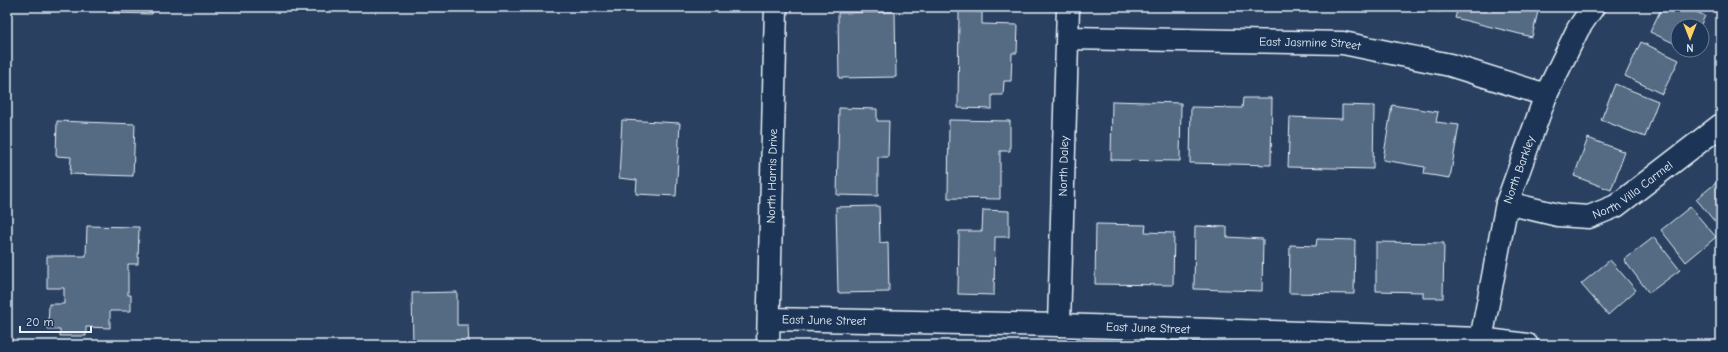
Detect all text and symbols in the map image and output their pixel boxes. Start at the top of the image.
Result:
north arrow [1670,18,1710,58]
street label: East Jasmine Street [1259,34,1363,54]
text: N [1686,41,1694,54]
street label: North Harris Drive [764,128,780,224]
street label: North Barkley [1500,133,1538,206]
street label: North Daley [1056,135,1071,197]
street label: North Villa Carmel [1590,158,1675,222]
scale bar [20,308,91,334]
street label: East June Street [782,312,867,328]
text: 20 m [26,315,54,329]
street label: East June Street [1106,320,1191,336]

